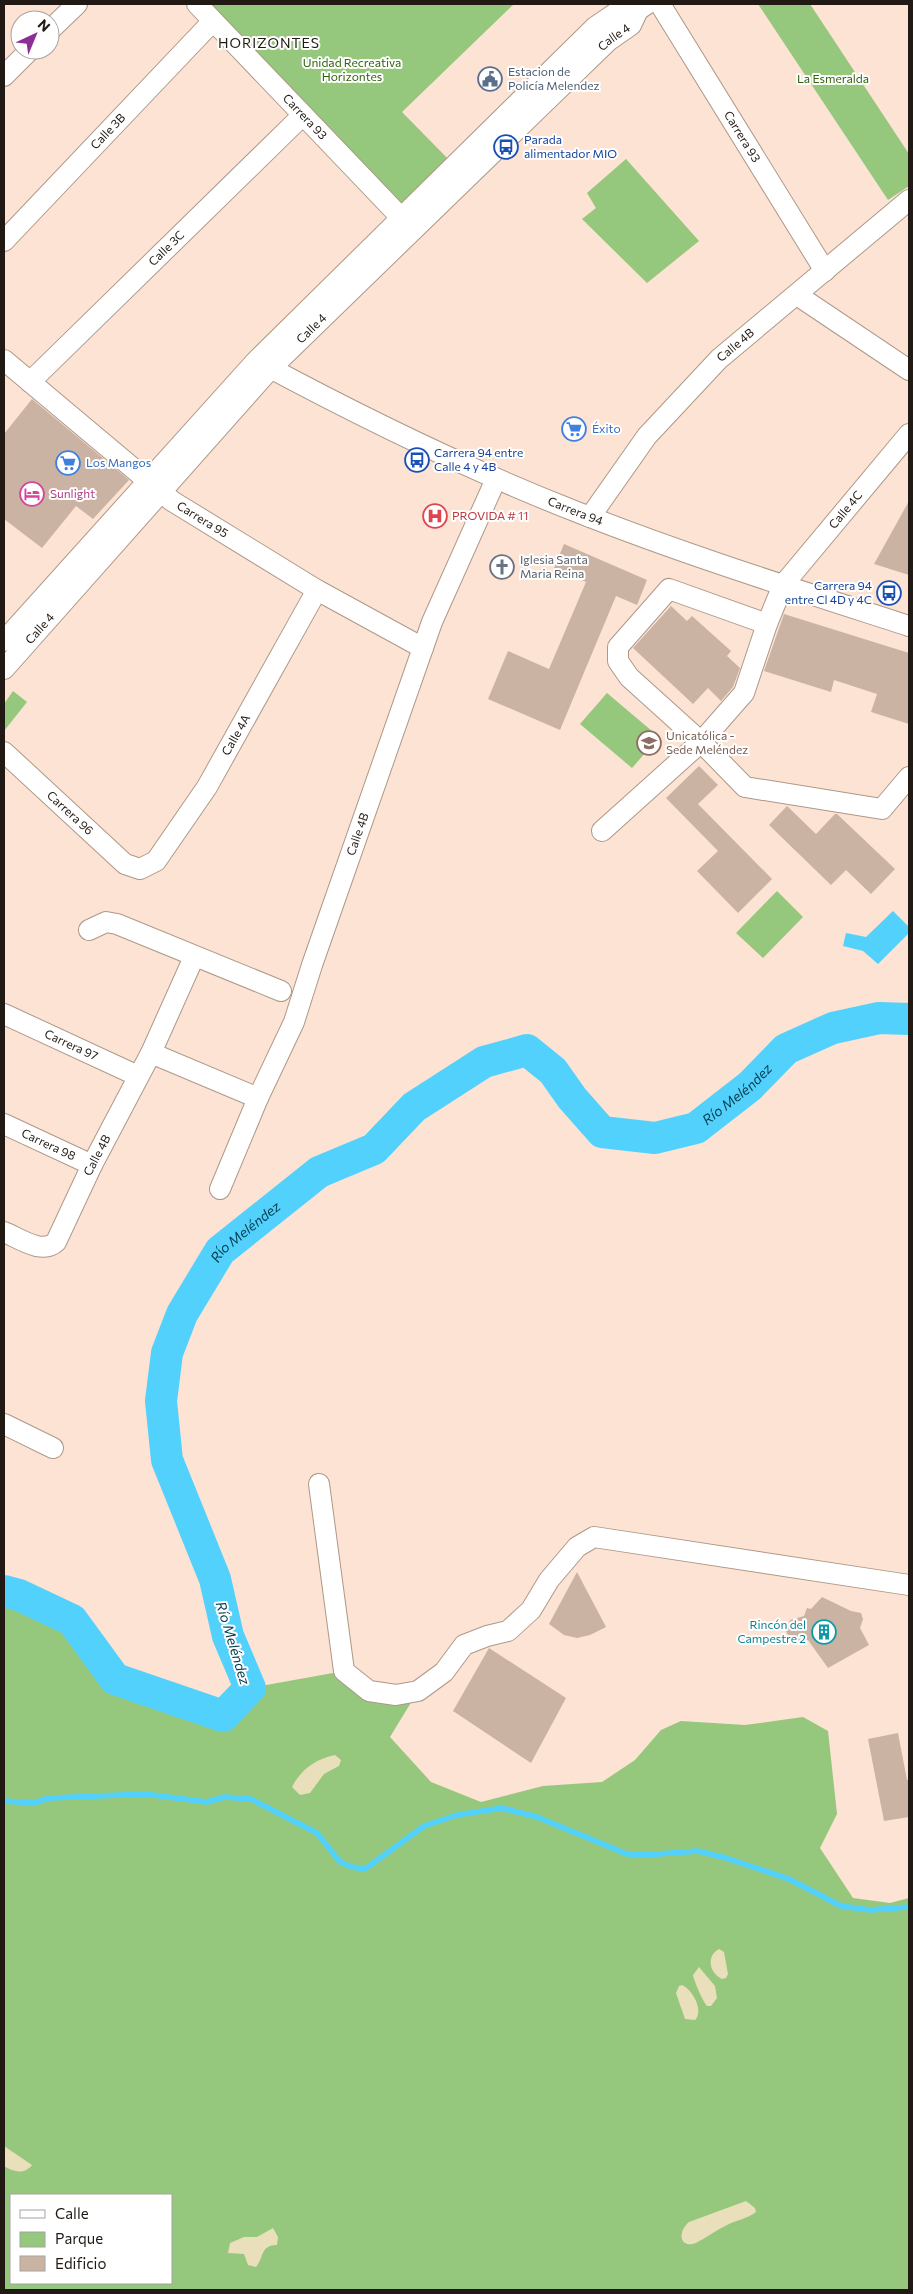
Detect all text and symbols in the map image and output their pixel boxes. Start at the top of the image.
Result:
north arrow [10,10,60,60]
text: N [35,16,54,35]
street label: Calle 4 [594,20,632,53]
district label: HORIZONTES [218,34,320,51]
park label: Unidad Recreativa Horizontes [303,55,401,83]
place label: Estacion de Policía Melendez [508,64,600,92]
public building icon: Estacion de Policía Melendez [477,66,503,92]
park label: La Esmeralda [797,71,869,85]
street label: Carrera 93 [280,90,331,142]
street label: Carrera 93 [722,108,764,165]
street label: Calle 3B [87,110,128,152]
place label: Parada alimentador MIO [524,132,617,160]
bus stop icon: Parada alimentador MIO [493,134,519,160]
street label: Calle 3C [145,227,187,268]
street label: Calle 4 [293,310,329,346]
street label: Calle 4B [713,325,757,364]
supermarket icon: Éxito [561,416,587,442]
place label: Éxito [592,421,621,435]
place label: Carrera 94 entre Calle 4 y 4B [434,445,523,473]
bus stop icon: Carrera 94 entre Calle 4 y 4B [404,447,430,473]
supermarket icon: Los Mangos [55,450,81,476]
place label: Los Mangos [86,455,151,469]
hotel icon: Sunlight [19,481,45,507]
place label: Sunlight [50,486,95,500]
street label: Calle 4C [825,488,865,531]
street label: Carrera 94 [546,493,605,527]
street label: Carrera 95 [175,498,231,540]
hospital icon: PROVIDA # 11 [422,503,448,529]
place label: PROVIDA # 11 [452,508,528,522]
place label: Iglesia Santa Maria Reina [520,552,588,580]
church icon: Iglesia Santa Maria Reina [489,554,515,580]
place label: Carrera 94 entre Cl 4D y 4C [785,578,872,606]
bus stop icon: Carrera 94 entre Cl 4D y 4C [876,580,902,606]
street label: Calle 4 [22,610,56,646]
street label: Calle 4A [218,712,252,757]
place label: Unicatólica - Sede Meléndez [666,728,748,756]
school or university icon: Unicatólica - Sede Meléndez [636,730,662,756]
street label: Carrera 96 [45,788,97,837]
street label: Calle 4B [343,810,371,857]
street label: Carrera 97 [43,1026,100,1063]
water label: Río Meléndez [698,1060,775,1128]
street label: Carrera 98 [20,1125,78,1162]
street label: Calle 4B [80,1132,113,1178]
water label: Río Meléndez [206,1197,283,1265]
water label: Río Meléndez [213,1599,254,1687]
place label: Rincón del Campestre 2 [737,1617,806,1645]
building icon: Rincón del Campestre 2 [811,1619,837,1645]
legend [10,2194,172,2284]
text: Calle [55,2204,89,2222]
text: Parque [55,2229,103,2247]
text: Edificio [55,2254,106,2272]

